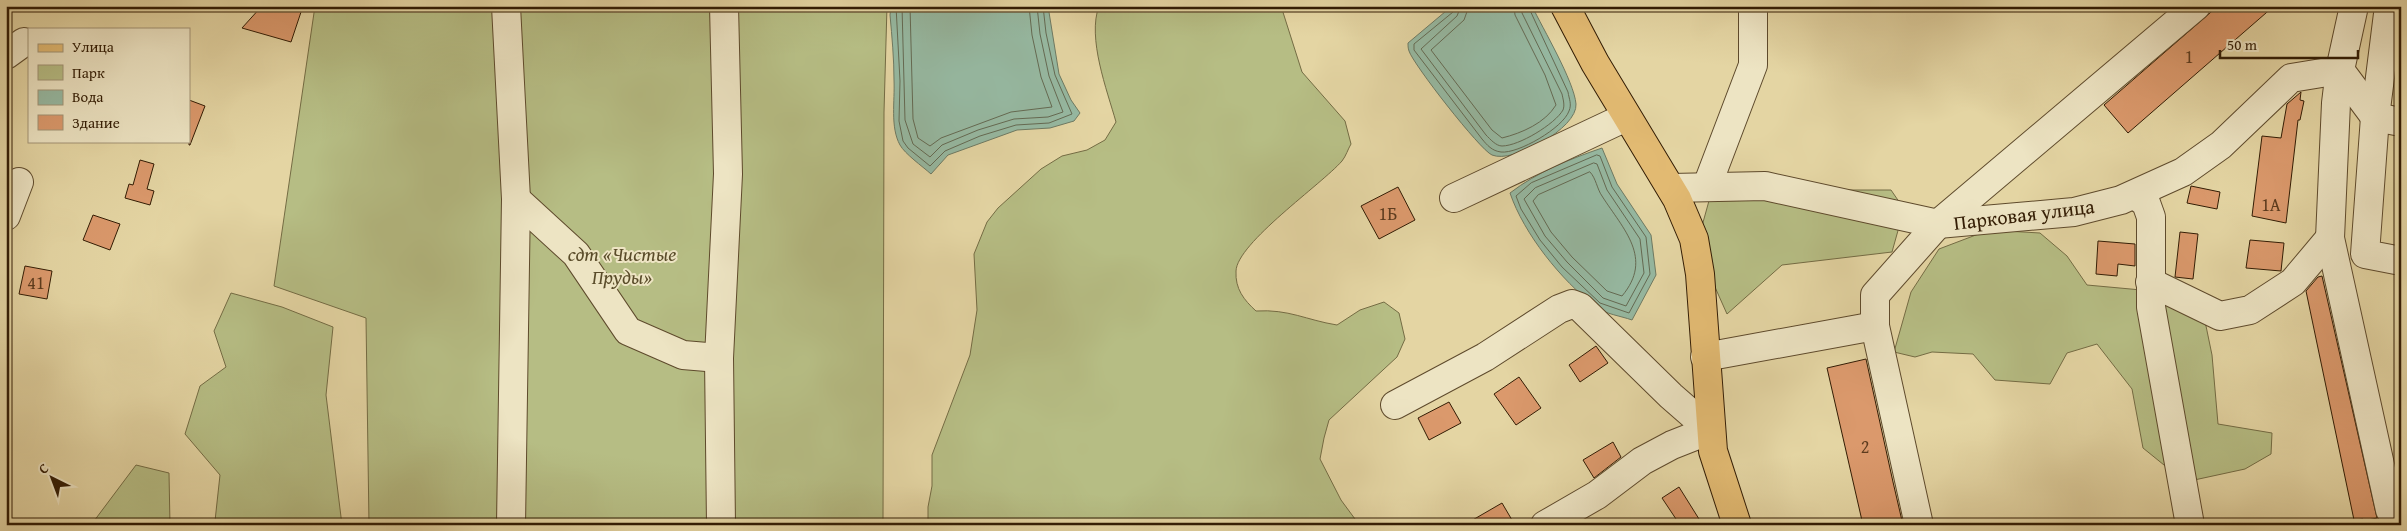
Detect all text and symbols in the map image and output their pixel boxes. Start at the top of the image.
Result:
legend [28,28,190,142]
scale bar [2220,28,2357,60]
text: 50 m [2227,34,2258,55]
text: Улица [72,36,115,57]
house number: 1 [2185,43,2193,70]
text: Парк [72,62,105,83]
text: Вода [72,86,104,107]
text: Здание [72,112,120,133]
street label: Парковая улица [1952,191,2097,237]
house number: 1А [2261,191,2281,218]
house number: 1Б [1379,200,1397,227]
park label: сдт «Чистые Пруды» [568,239,676,291]
house number: 41 [27,269,45,296]
house number: 2 [1861,433,1869,460]
north arrow [28,454,78,504]
text: С [34,458,53,478]

